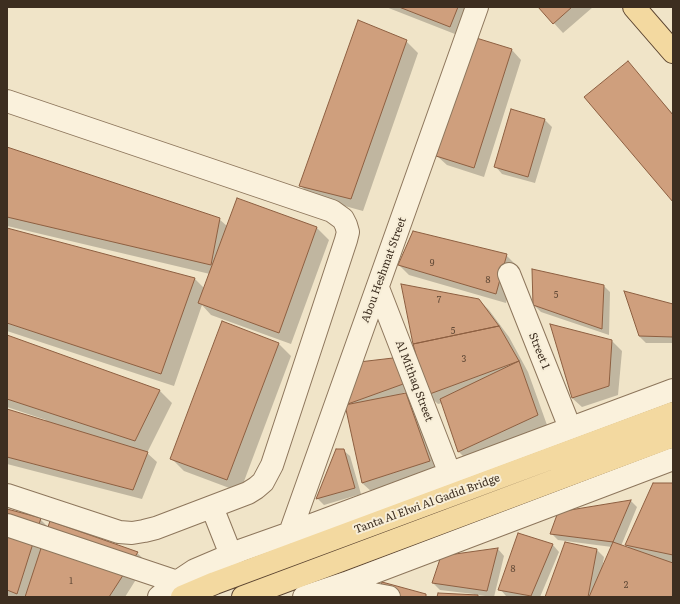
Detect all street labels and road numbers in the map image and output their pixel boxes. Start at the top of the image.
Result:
street label: Abou Heshmat Street [359,215,409,325]
street label: Street 1 [526,331,552,371]
street label: Al Mithaq Street [392,338,436,424]
street label: Tanta Al Elwi Al Gadid Bridge [352,471,502,537]

